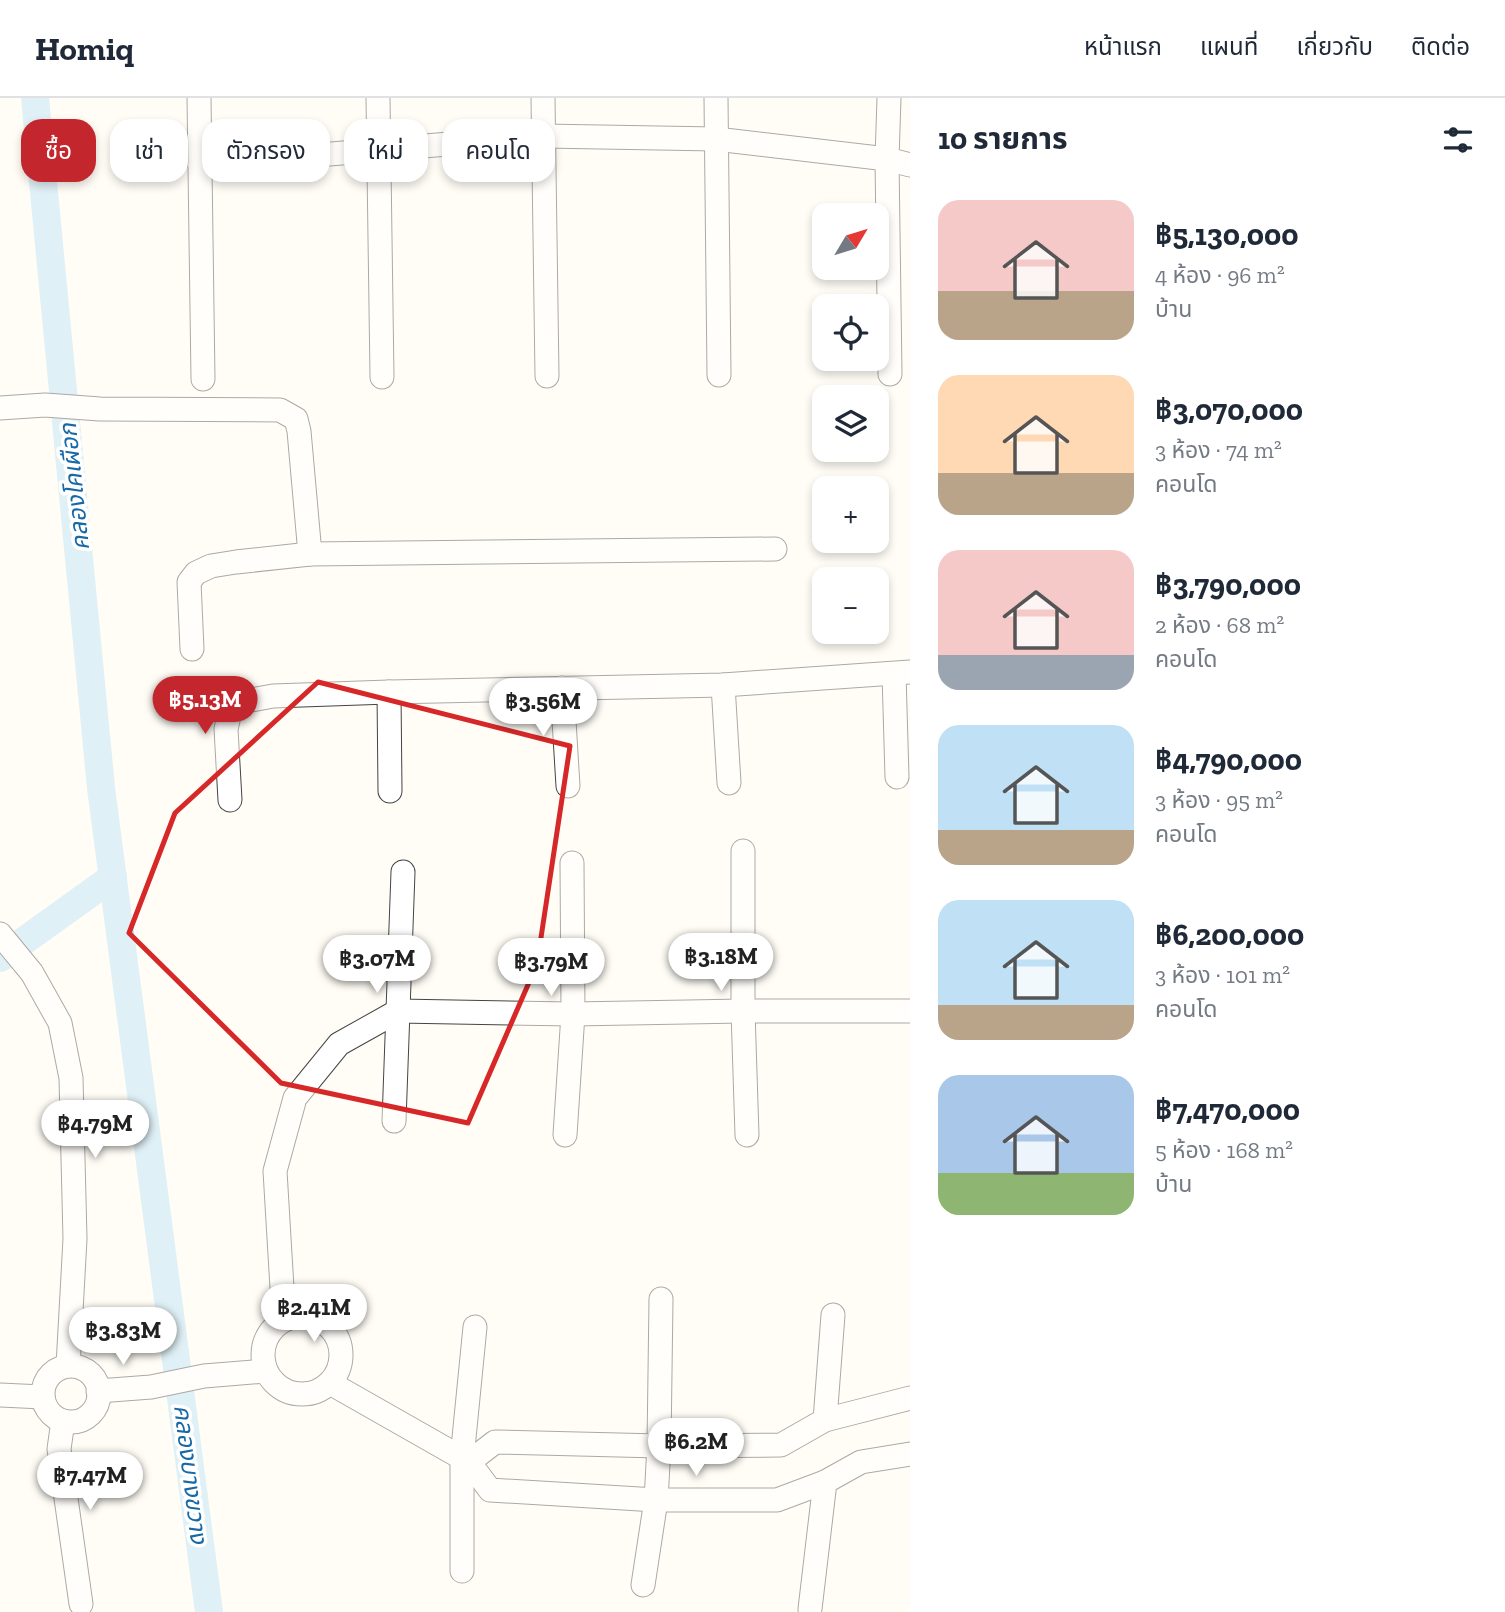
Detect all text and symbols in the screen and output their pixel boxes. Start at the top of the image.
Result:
text: Homiq [35,29,134,68]
text: หน้าแรก [1084,32,1162,61]
text: แผนที่ [1200,32,1258,61]
text: เกี่ยวกับ [1296,32,1373,61]
text: ติดต่อ [1411,32,1470,61]
chip: ซื้อ [21,119,96,182]
chip: เช่า [110,119,188,182]
chip: ตัวกรอง [202,119,330,182]
chip: ใหม่ [344,119,428,182]
chip: คอนโด [442,119,555,182]
text: 10 รายการ [938,121,1068,157]
icon: filters [1439,121,1477,159]
north arrow [812,203,889,280]
map controls [812,203,889,644]
text: ฿5,130,000 [1155,217,1299,253]
icon: home [994,228,1078,312]
text: 4 ห้อง · 96 m² [1155,261,1285,289]
button: locate [812,294,889,371]
text: บ้าน [1155,295,1192,323]
button: layers [812,385,889,462]
text: ฿3,070,000 [1155,392,1303,428]
icon: home [994,403,1078,487]
water label: คลองโคเผือก [53,420,95,552]
text: 3 ห้อง · 74 m² [1155,436,1282,464]
text: คอนโด [1155,470,1217,498]
button: + [812,476,889,553]
button: − [812,567,889,644]
text: ฿3,790,000 [1155,567,1301,603]
icon: home [994,578,1078,662]
text: 2 ห้อง · 68 m² [1155,611,1284,639]
text: คอนโด [1155,645,1217,673]
pin: ฿5.13M [148,676,262,736]
pin: ฿3.56M [486,678,600,738]
text: ฿5.13M [169,685,241,713]
text: ฿3.56M [505,687,581,715]
text: ฿4,790,000 [1155,742,1302,778]
icon: home [994,753,1078,837]
text: 3 ห้อง · 95 m² [1155,786,1283,814]
text: คอนโด [1155,820,1217,848]
text: ฿6,200,000 [1155,917,1304,953]
icon: home [994,928,1078,1012]
pin: ฿3.18M [664,934,778,993]
pin: ฿3.07M [320,936,434,995]
pin: ฿3.79M [494,939,608,998]
text: ฿3.18M [684,942,758,970]
text: ฿3.07M [339,944,415,972]
text: ฿3.79M [514,947,588,975]
text: 3 ห้อง · 101 m² [1155,961,1290,989]
text: คอนโด [1155,995,1217,1023]
text: ฿7,470,000 [1155,1092,1300,1128]
pin: ฿4.79M [38,1100,152,1160]
icon: home [994,1103,1078,1187]
text: ฿4.79M [57,1109,133,1137]
text: 5 ห้อง · 168 m² [1155,1136,1293,1164]
text: บ้าน [1155,1170,1192,1198]
pin: ฿2.41M [257,1284,371,1344]
text: ฿2.41M [277,1293,351,1321]
pin: ฿3.83M [66,1308,180,1367]
text: ฿3.83M [85,1316,161,1344]
water label: คลองบางขวาง [168,1403,214,1546]
pin: ฿6.2M [647,1418,745,1478]
text: ฿6.2M [664,1427,728,1455]
pin: ฿7.47M [33,1452,147,1512]
text: ฿7.47M [53,1461,127,1489]

